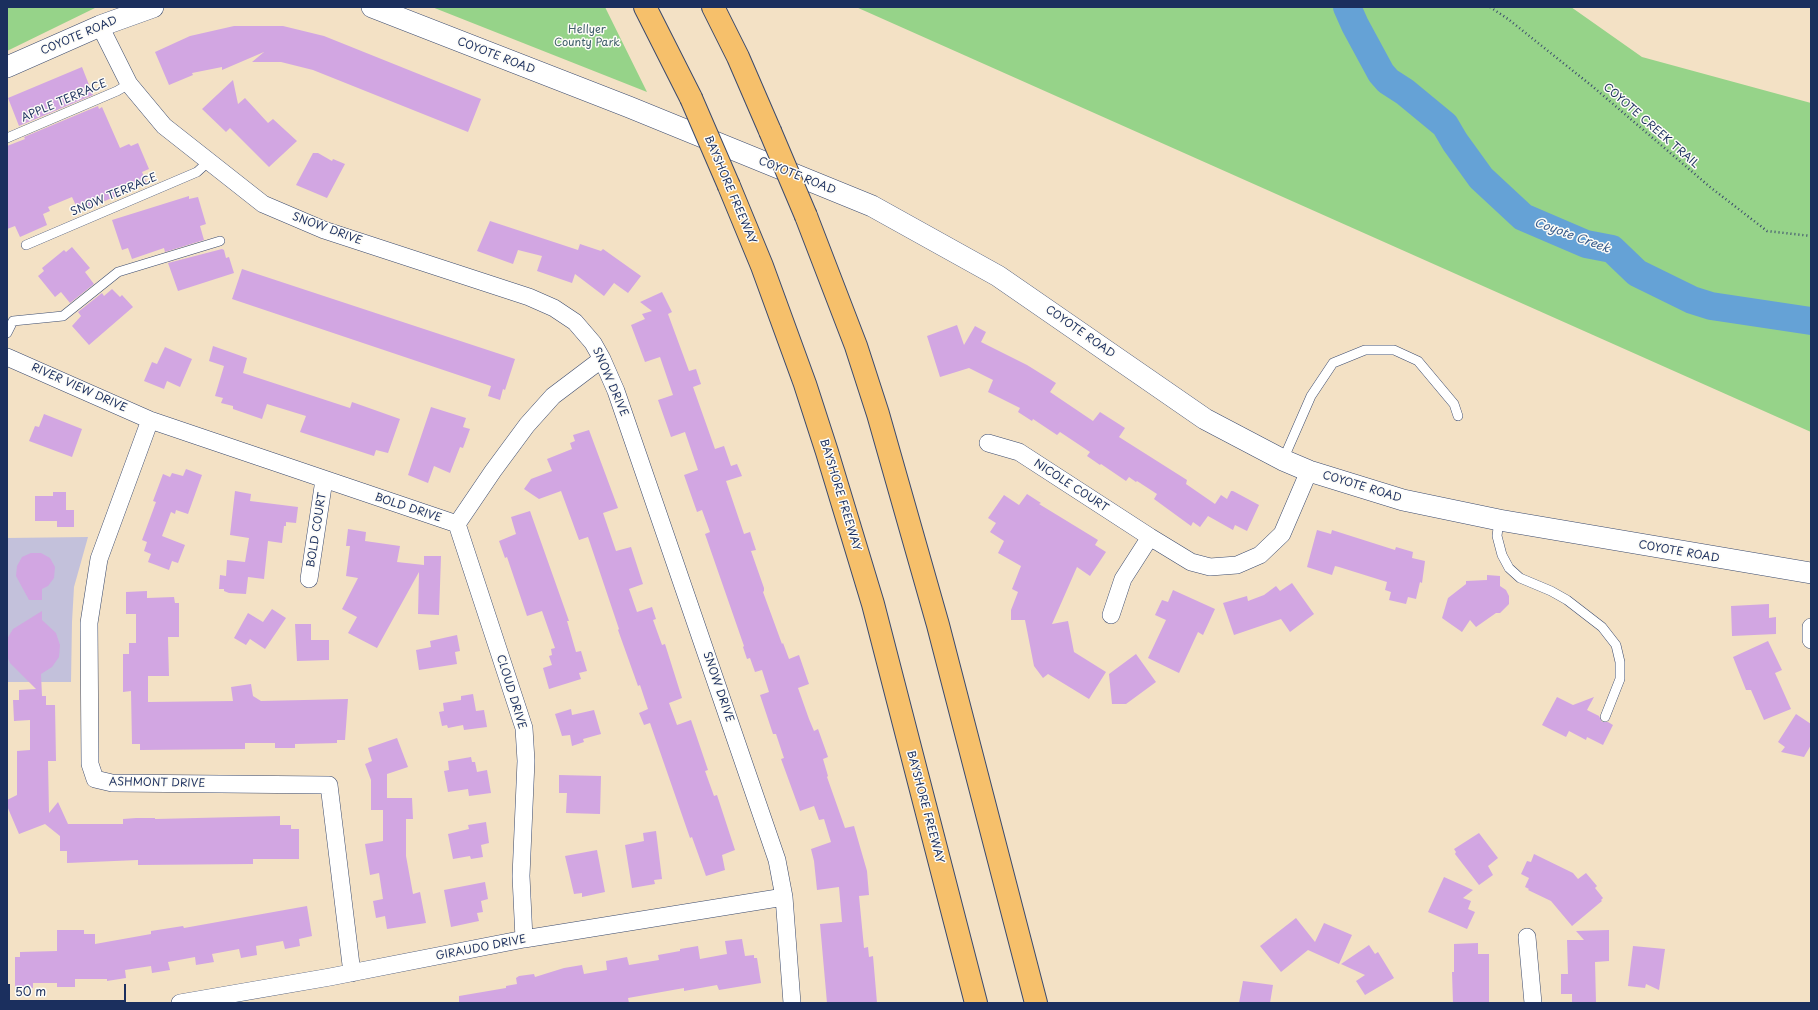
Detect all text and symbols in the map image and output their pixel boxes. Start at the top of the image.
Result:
street label: COYOTE ROAD [39,14,119,58]
park label: Hellyer County Park [554,23,620,49]
street label: COYOTE ROAD [455,35,537,77]
street label: APPLE TERRACE [19,77,109,125]
street label: COYOTE CREEK TRAIL [1600,81,1702,171]
street label: BAYSHORE FREEWAY [701,134,759,246]
street label: COYOTE ROAD [756,155,838,197]
street label: SNOW TERRACE [69,171,159,219]
street label: SNOW DRIVE [290,210,364,248]
water label: Coyote Creek [1532,216,1612,256]
street label: COYOTE ROAD [1043,303,1117,361]
street label: SNOW DRIVE [590,346,630,418]
street label: RIVER VIEW DRIVE [29,361,129,415]
street label: BAYSHORE FREEWAY [817,437,863,553]
street label: NICOLE COURT [1031,457,1111,515]
street label: COYOTE ROAD [1321,469,1403,505]
street label: BOLD COURT [305,491,329,569]
street label: BOLD DRIVE [373,491,443,525]
street label: COYOTE ROAD [1637,538,1721,566]
street label: SNOW DRIVE [700,650,736,724]
street label: CLOUD DRIVE [493,653,529,731]
street label: BAYSHORE FREEWAY [904,749,946,865]
street label: ASHMONT DRIVE [109,776,205,790]
street label: GIRAUDO DRIVE [435,933,527,963]
scale bar [10,976,128,1002]
text: 50 m [15,982,46,1000]

